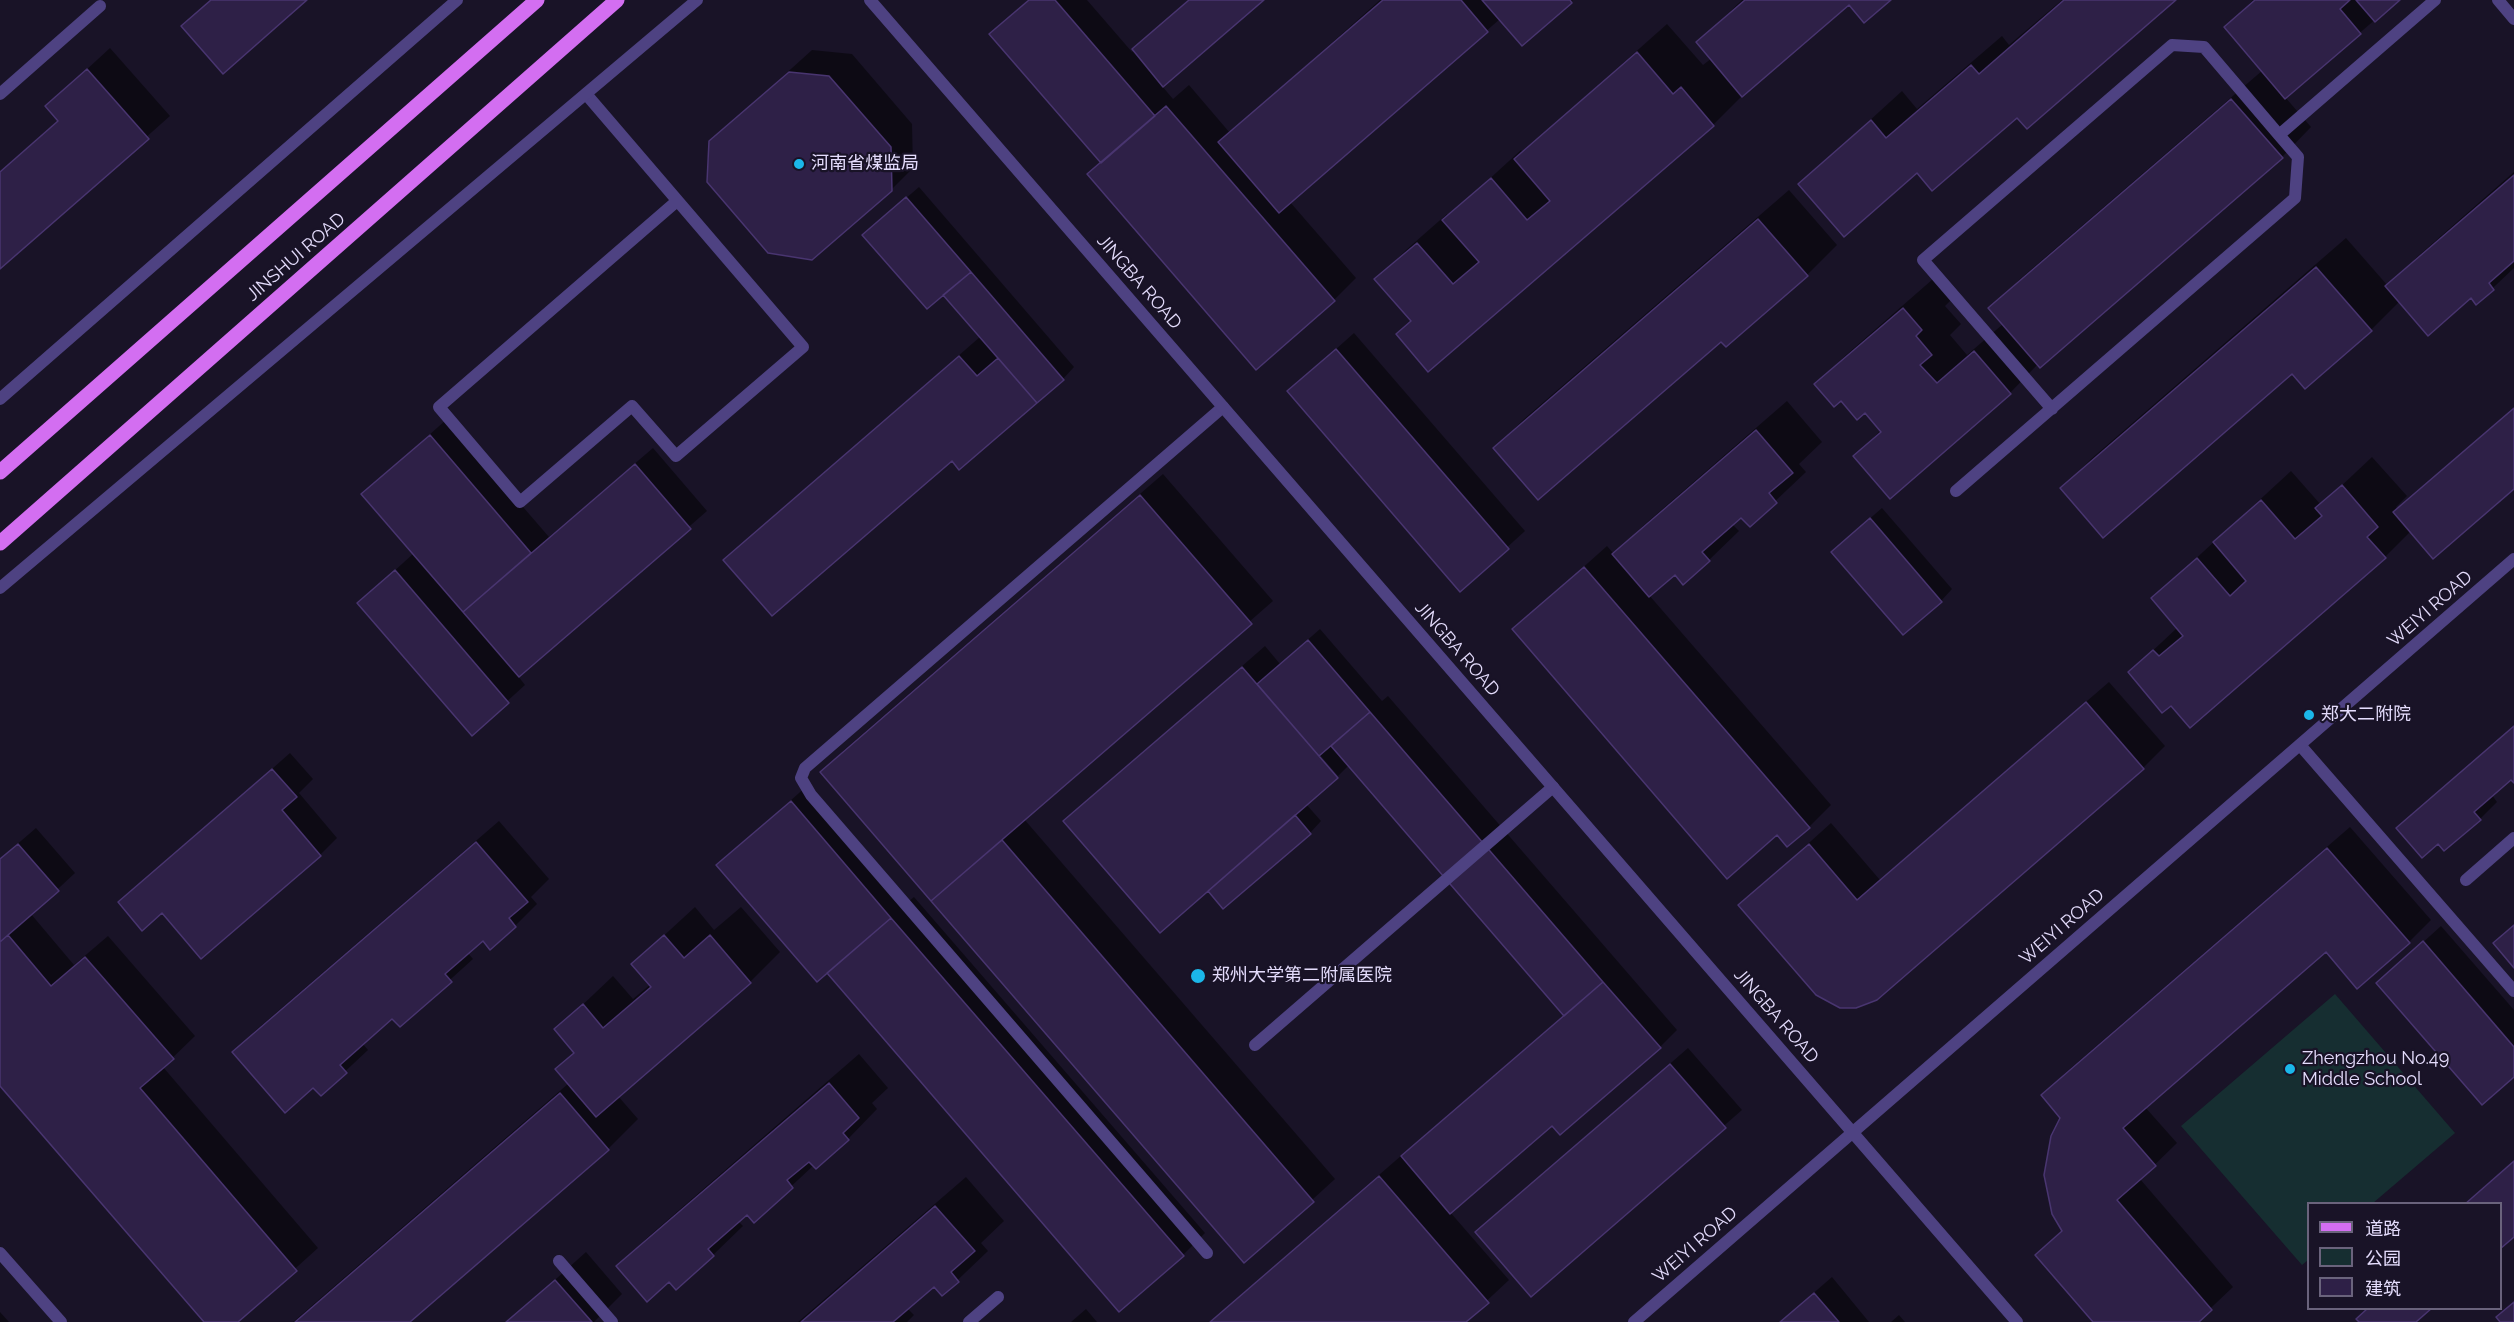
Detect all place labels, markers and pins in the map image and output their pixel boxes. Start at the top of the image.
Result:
place label: 河南省煤监局 [811,153,919,175]
marker: 河南省煤监局 [792,157,806,171]
place label: 郑大二附院 [2321,704,2411,726]
marker: 郑大二附院 [2302,708,2316,722]
place label: 郑州大学第二附属医院 [1212,965,1392,987]
marker: 郑州大学第二附属医院 [1189,967,1207,985]
place label: Zhengzhou No.49 Middle School [2302,1048,2449,1090]
marker: Zhengzhou No.49 Middle School [2283,1062,2297,1076]

